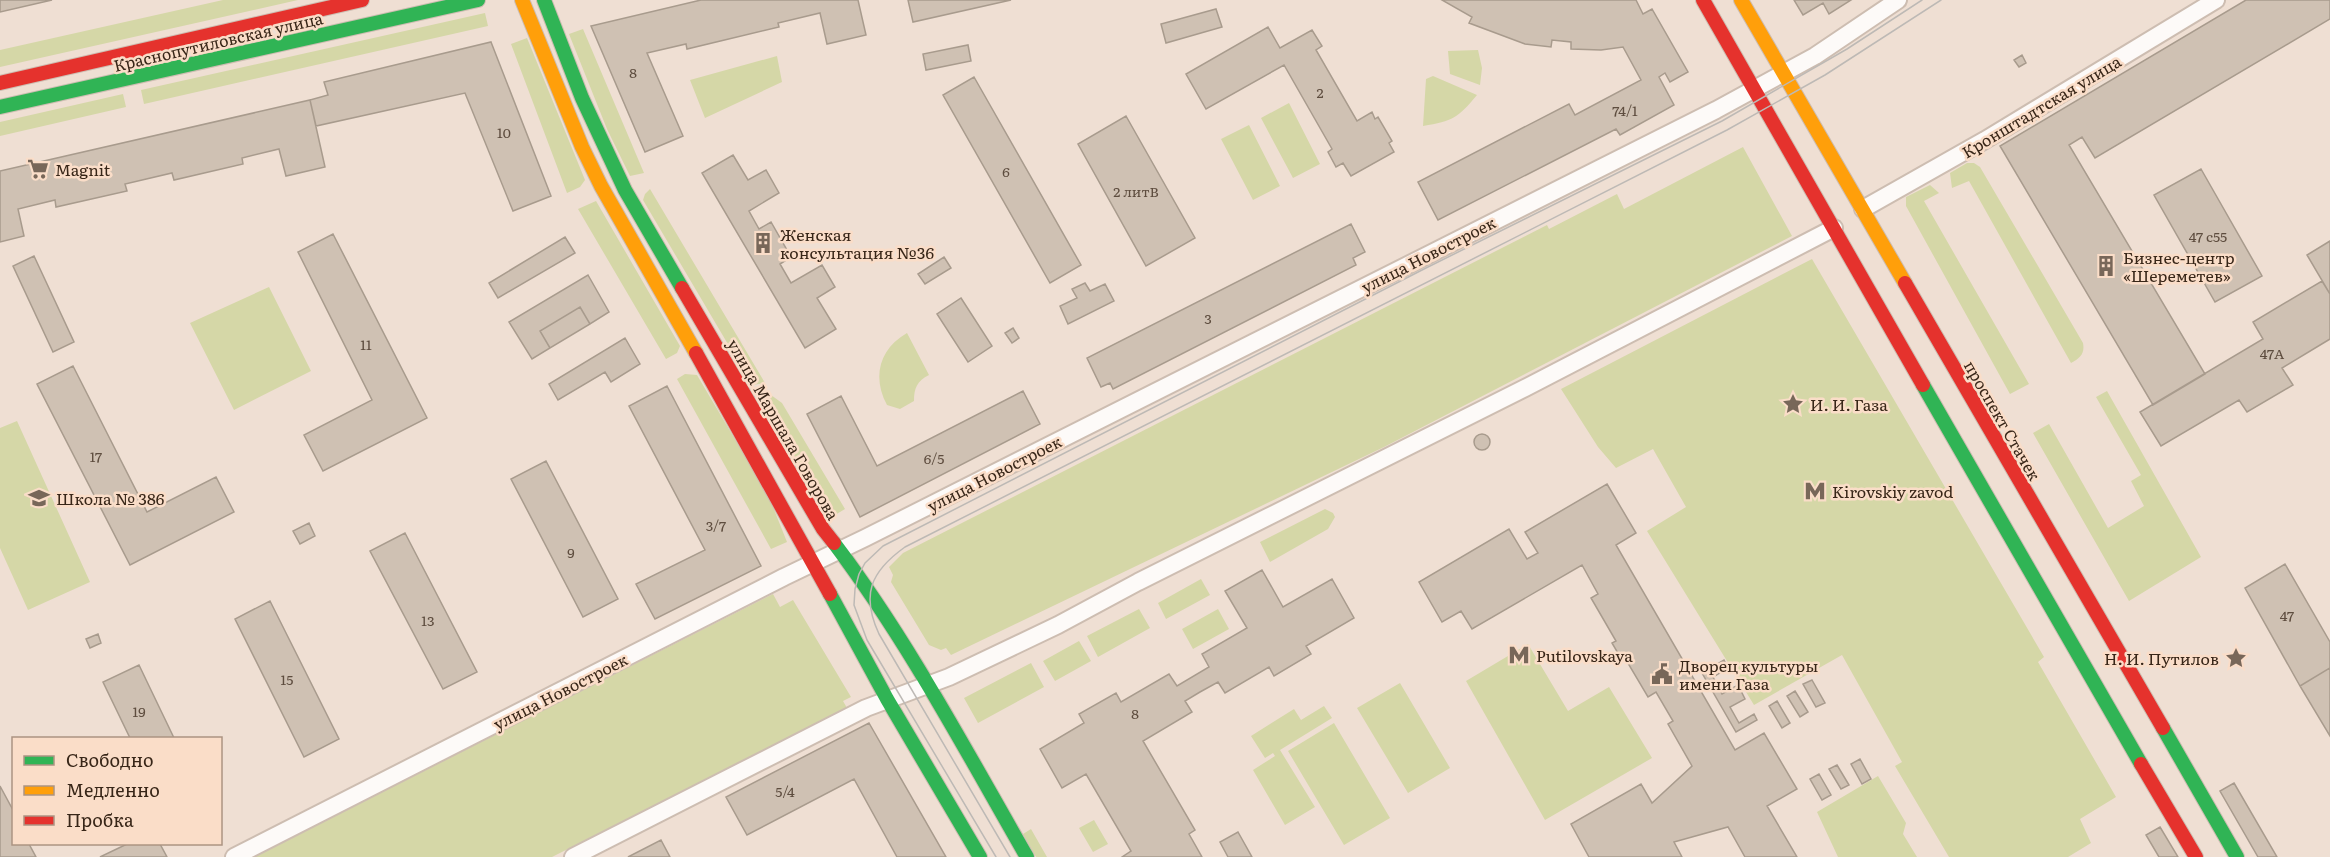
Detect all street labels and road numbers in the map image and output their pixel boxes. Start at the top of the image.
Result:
street label: Краснопутиловская улица [111,5,325,77]
street label: Кронштадтская улица [1957,49,2126,163]
street label: улица Новостроек [1357,210,1500,298]
street label: улица Маршала Говорова [722,334,846,524]
street label: проспект Стачек [1959,355,2047,485]
street label: улица Новостроек [923,429,1066,517]
street label: улица Новостроек [489,647,632,735]

